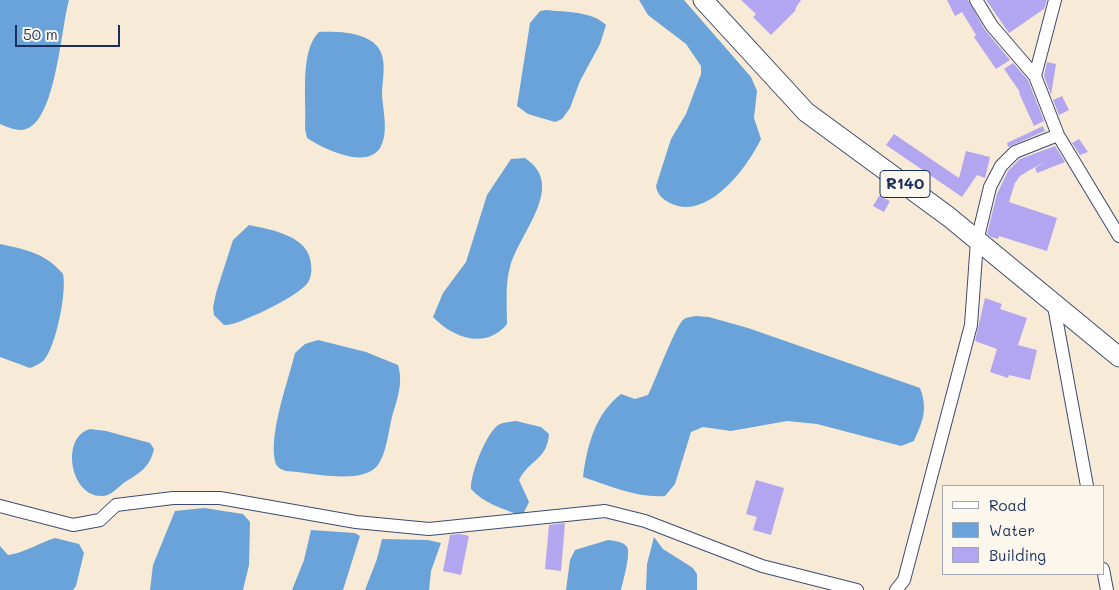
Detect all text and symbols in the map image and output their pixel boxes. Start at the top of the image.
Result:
scale bar [18,15,122,47]
text: 50 m [23,24,58,44]
road number: R140 [880,170,930,198]
legend [942,485,1104,575]
text: Road [989,495,1026,515]
text: Water [989,520,1035,540]
text: Building [989,545,1046,565]

